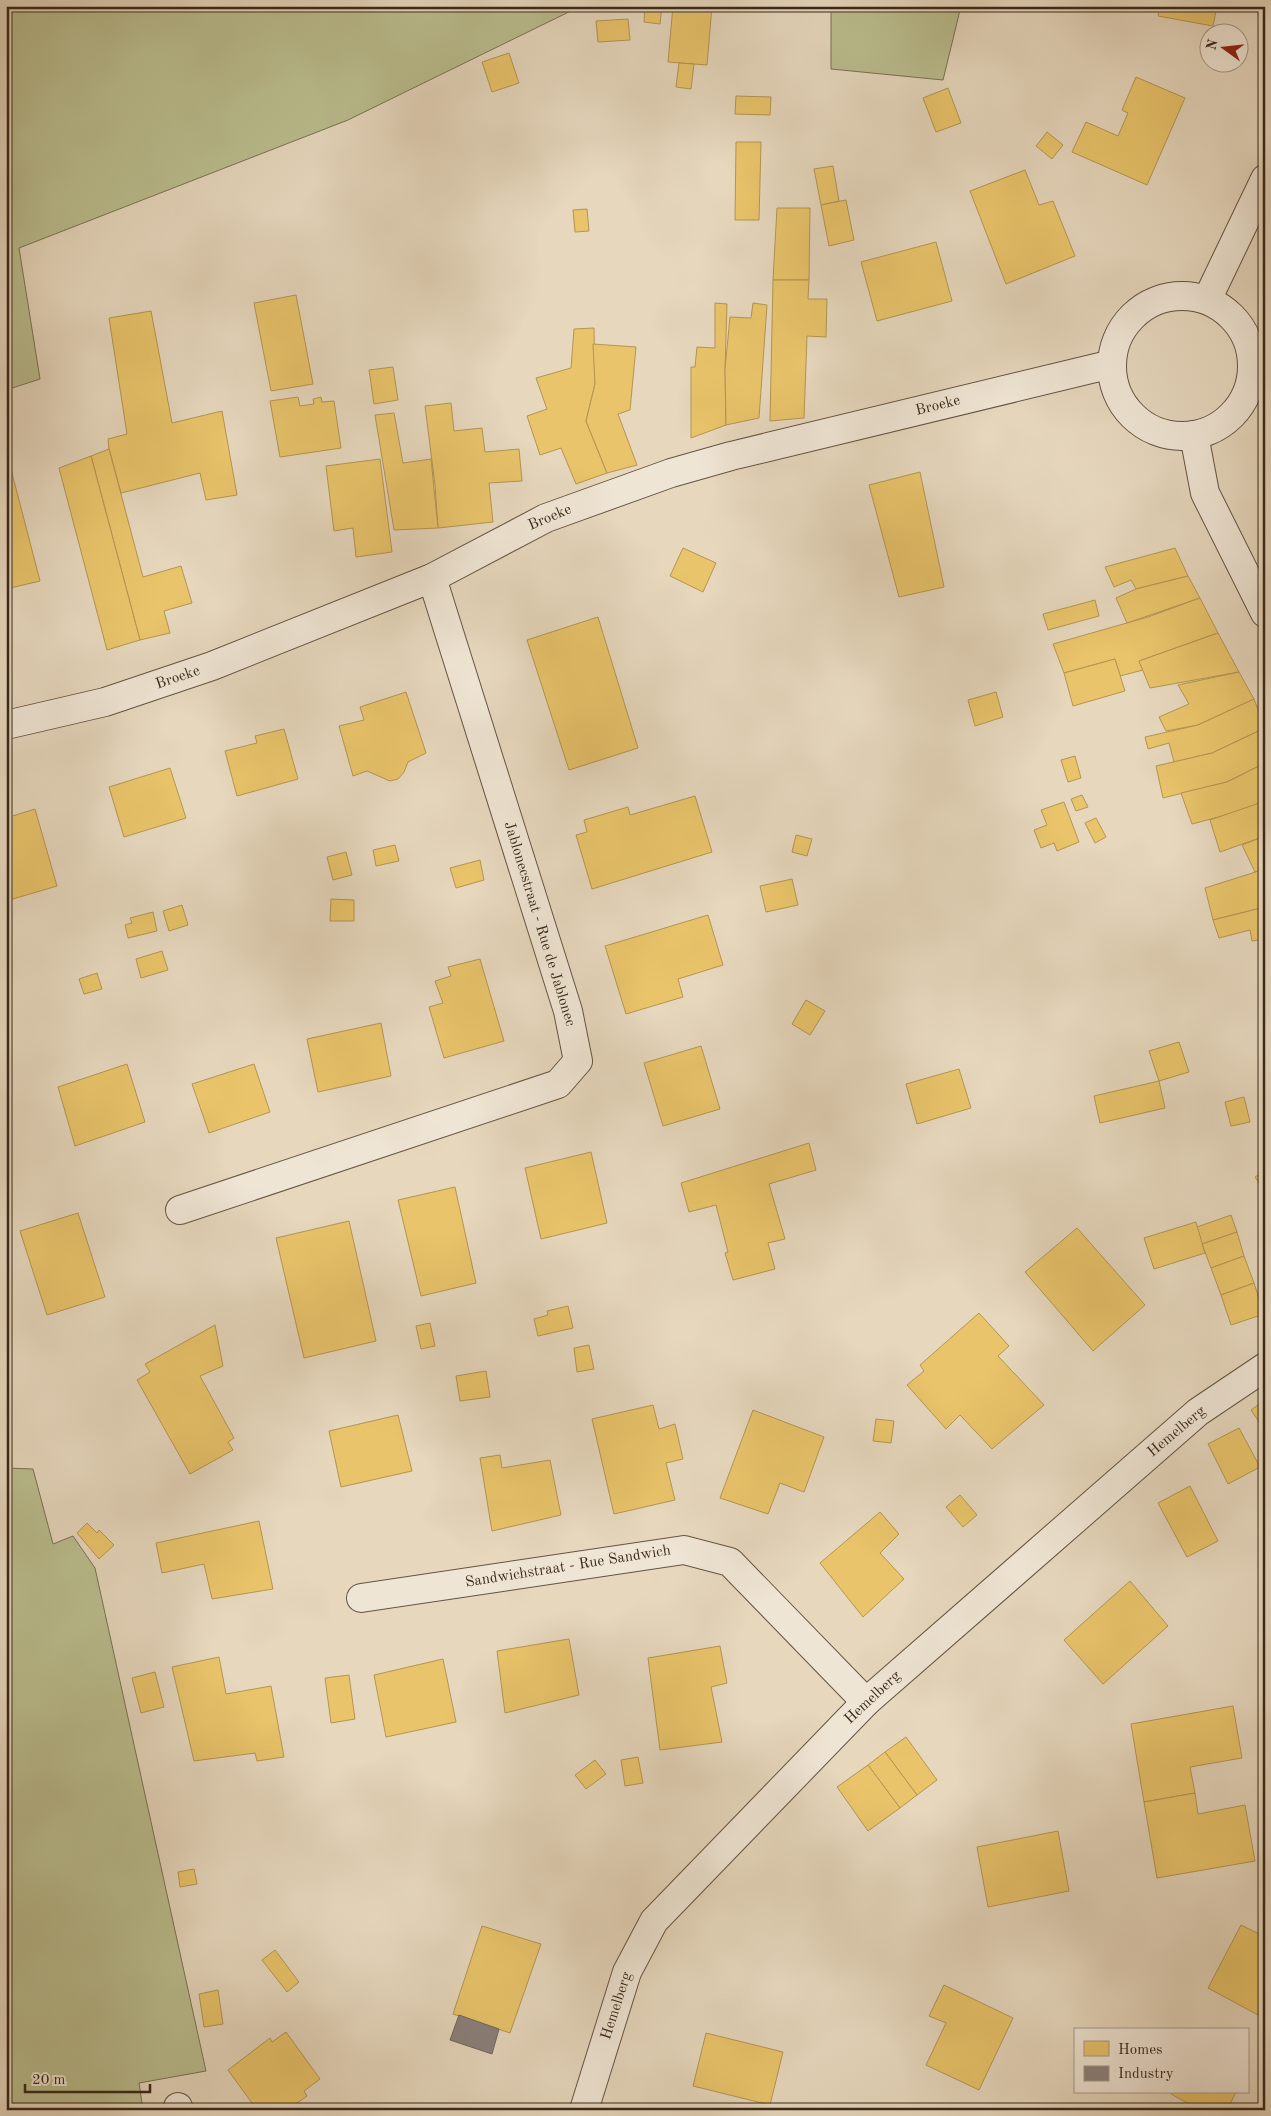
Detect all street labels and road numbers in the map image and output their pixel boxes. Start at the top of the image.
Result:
street label: Broeke [914,393,962,419]
street label: Broeke [526,502,574,534]
street label: Broeke [154,663,202,693]
street label: Jablonecstraat - Rue de Jablonec [501,820,577,1029]
street label: Hemelberg [1145,1404,1209,1460]
street label: Sandwichstraat - Rue Sandwich [464,1543,672,1591]
street label: Hemelberg [842,1669,904,1727]
street label: Hemelberg [599,1970,635,2042]

